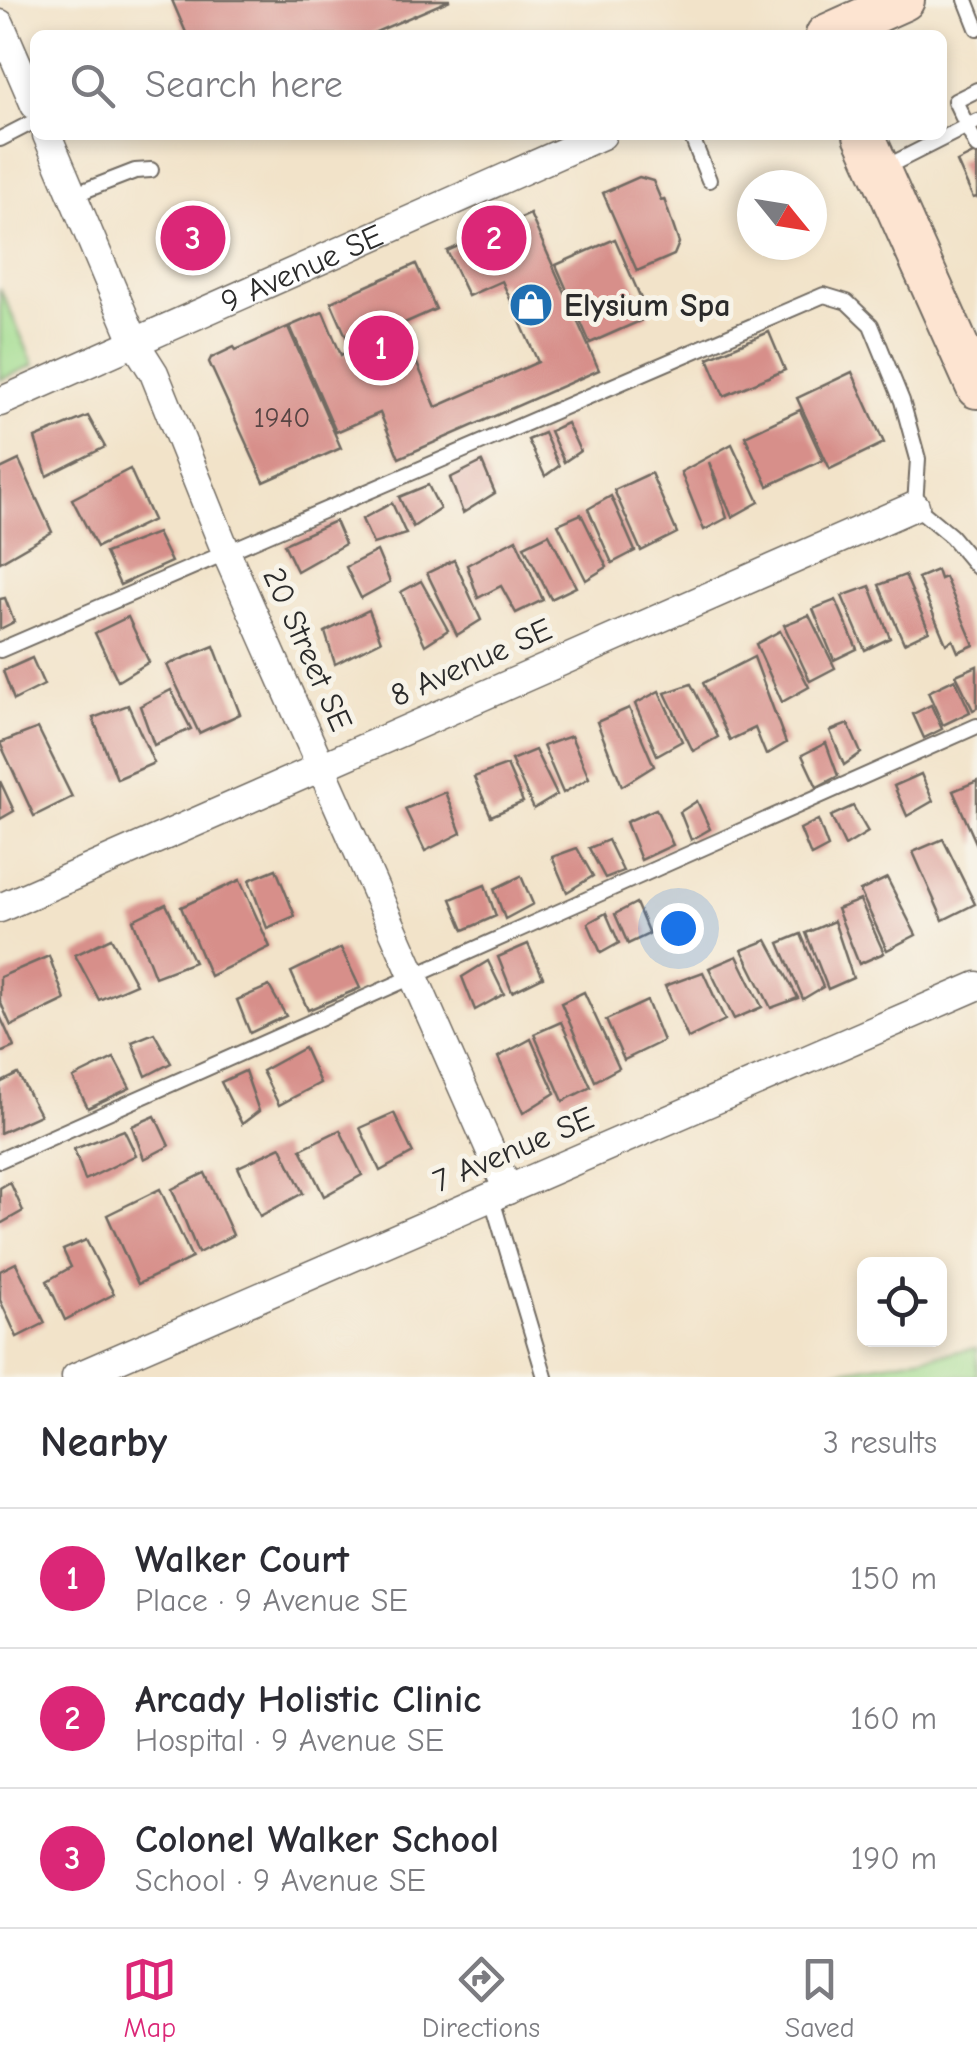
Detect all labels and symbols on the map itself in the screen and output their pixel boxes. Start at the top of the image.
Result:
north arrow [737,170,827,260]
pin: 3 [160,200,226,276]
pin: 2 [462,200,526,276]
street label: 9 Avenue SE [215,217,388,321]
shop icon: Elysium Spa [508,282,554,328]
place label: Elysium Spa [564,287,730,324]
pin: 1 [348,310,414,386]
house number: 1940 [254,402,310,434]
street label: 20 Street SE [255,562,360,737]
street label: 8 Avenue SE [385,611,557,714]
your location [653,903,704,954]
street label: 7 Avenue SE [427,1099,599,1200]

